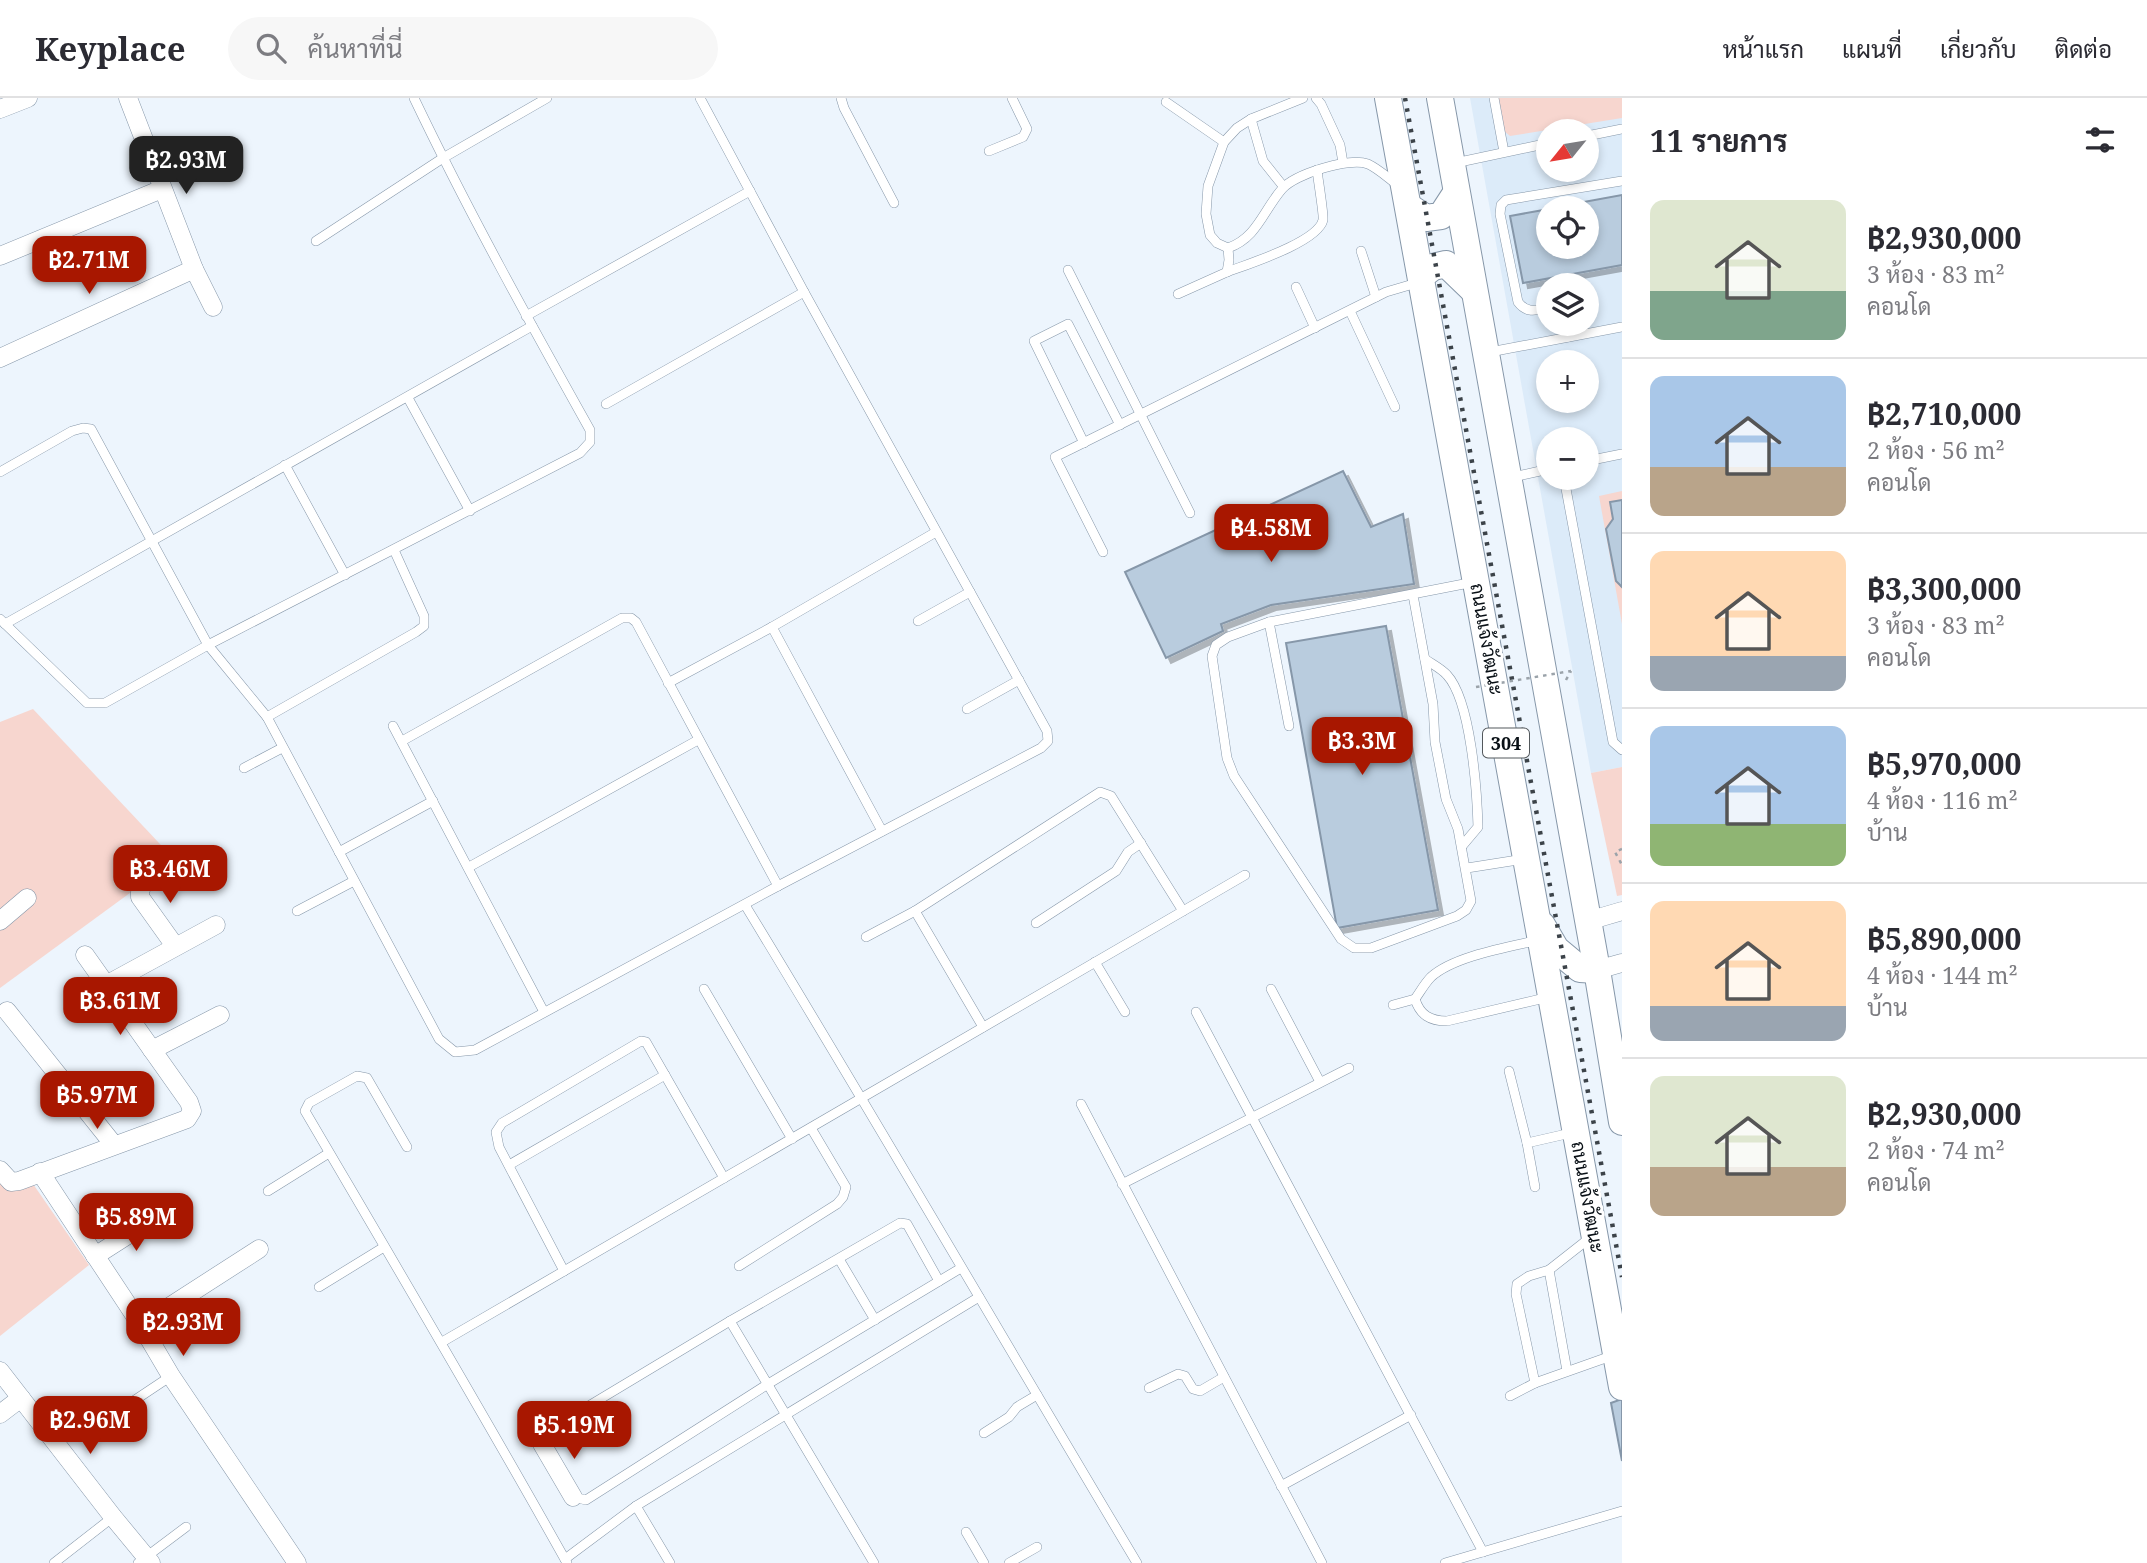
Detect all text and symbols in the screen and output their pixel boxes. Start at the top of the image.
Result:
search box [228,17,718,80]
text: Keyplace [35,26,186,71]
icon: search [252,29,290,67]
text: ค้นหาที่นี่ [308,30,403,66]
text: หน้าแรก [1723,32,1804,65]
text: แผนที่ [1842,32,1902,65]
text: เกี่ยวกับ [1940,32,2017,65]
text: ติดต่อ [2055,32,2112,65]
north arrow [1536,119,1600,182]
map controls [1536,119,1599,490]
text: 11 รายการ [1650,120,1788,161]
icon: filters [2081,121,2119,159]
pin: ฿2.93M [129,136,243,196]
text: ฿2.93M [145,143,227,175]
button: locate [1536,196,1599,259]
text: ฿2,930,000 [1867,217,2021,258]
icon: home [1706,228,1790,312]
pin: ฿2.71M [32,236,146,296]
text: ฿2.71M [48,243,130,275]
text: 3 ห้อง · 83 m² [1867,258,2005,290]
button: layers [1536,273,1599,336]
text: คอนโด [1867,290,1931,322]
button: + [1536,350,1599,413]
text: ฿2,710,000 [1867,393,2021,434]
icon: home [1706,404,1790,488]
button: − [1536,427,1599,490]
text: 2 ห้อง · 56 m² [1867,434,2005,466]
text: คอนโด [1867,466,1931,498]
pin: ฿4.58M [1214,504,1328,564]
text: ฿4.58M [1230,511,1312,543]
text: ฿3,300,000 [1867,568,2021,609]
icon: home [1706,579,1790,663]
street label: ถนนแจ้งวัฒนะ [1464,581,1510,697]
text: 3 ห้อง · 83 m² [1867,609,2005,641]
text: คอนโด [1867,641,1931,673]
pin: ฿3.3M [1313,718,1411,777]
text: ฿3.3M [1328,724,1396,756]
road number: 304 [1483,728,1529,758]
text: ฿5,970,000 [1867,743,2021,784]
icon: home [1706,754,1790,838]
text: 4 ห้อง · 116 m² [1867,784,2018,816]
text: บ้าน [1867,816,1908,848]
pin: ฿3.46M [113,846,227,905]
text: ฿3.46M [129,852,211,884]
text: ฿5,890,000 [1867,918,2021,959]
icon: home [1706,929,1790,1013]
text: 4 ห้อง · 144 m² [1867,959,2018,991]
pin: ฿3.61M [63,978,177,1037]
text: ฿3.61M [79,984,161,1016]
text: บ้าน [1867,991,1908,1023]
pin: ฿5.97M [40,1072,154,1131]
text: ฿5.97M [56,1078,138,1110]
text: ฿2,930,000 [1867,1093,2021,1134]
icon: home [1706,1104,1790,1188]
text: 2 ห้อง · 74 m² [1867,1134,2005,1166]
street label: ถนนแจ้งวัฒนะ [1565,1139,1611,1255]
text: คอนโด [1867,1166,1931,1198]
pin: ฿5.89M [79,1194,193,1253]
text: ฿5.89M [95,1200,177,1232]
pin: ฿2.93M [126,1298,240,1358]
text: ฿2.93M [142,1305,224,1337]
pin: ฿2.96M [33,1396,147,1456]
pin: ฿5.19M [517,1402,631,1461]
text: ฿2.96M [49,1403,131,1435]
text: ฿5.19M [533,1408,615,1440]

